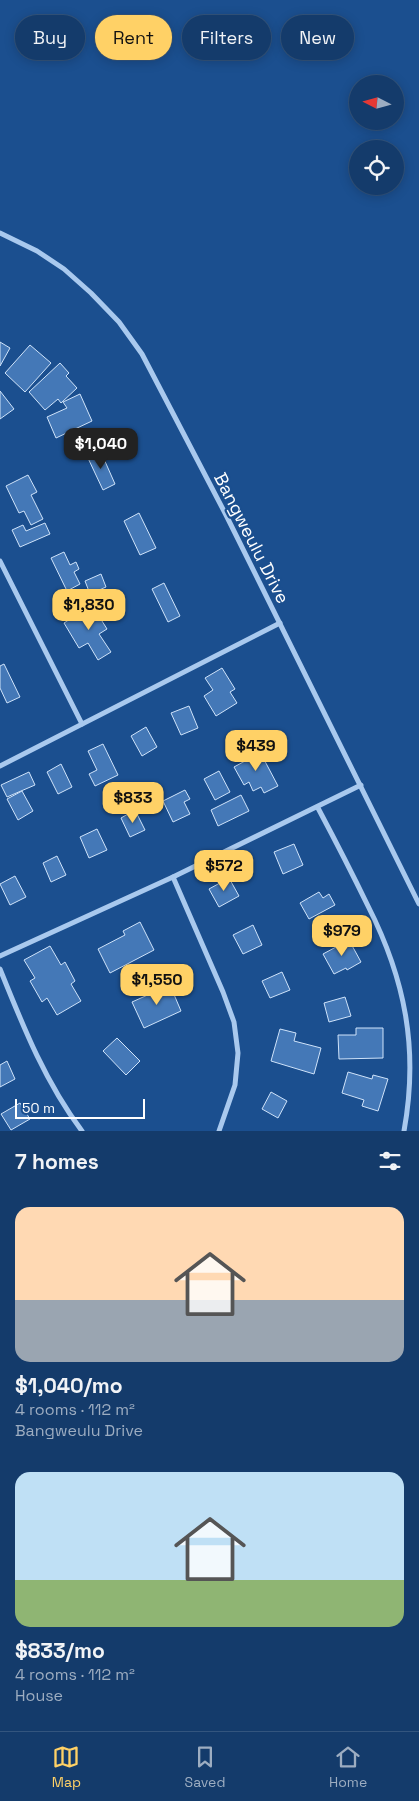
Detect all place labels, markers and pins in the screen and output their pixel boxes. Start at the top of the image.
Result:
pin: $1,040 [60,428,142,470]
pin: $1,830 [48,588,130,631]
pin: $439 [226,730,286,772]
pin: $833 [103,782,163,824]
pin: $572 [194,850,254,892]
pin: $979 [312,914,372,957]
pin: $1,550 [116,964,198,1006]

